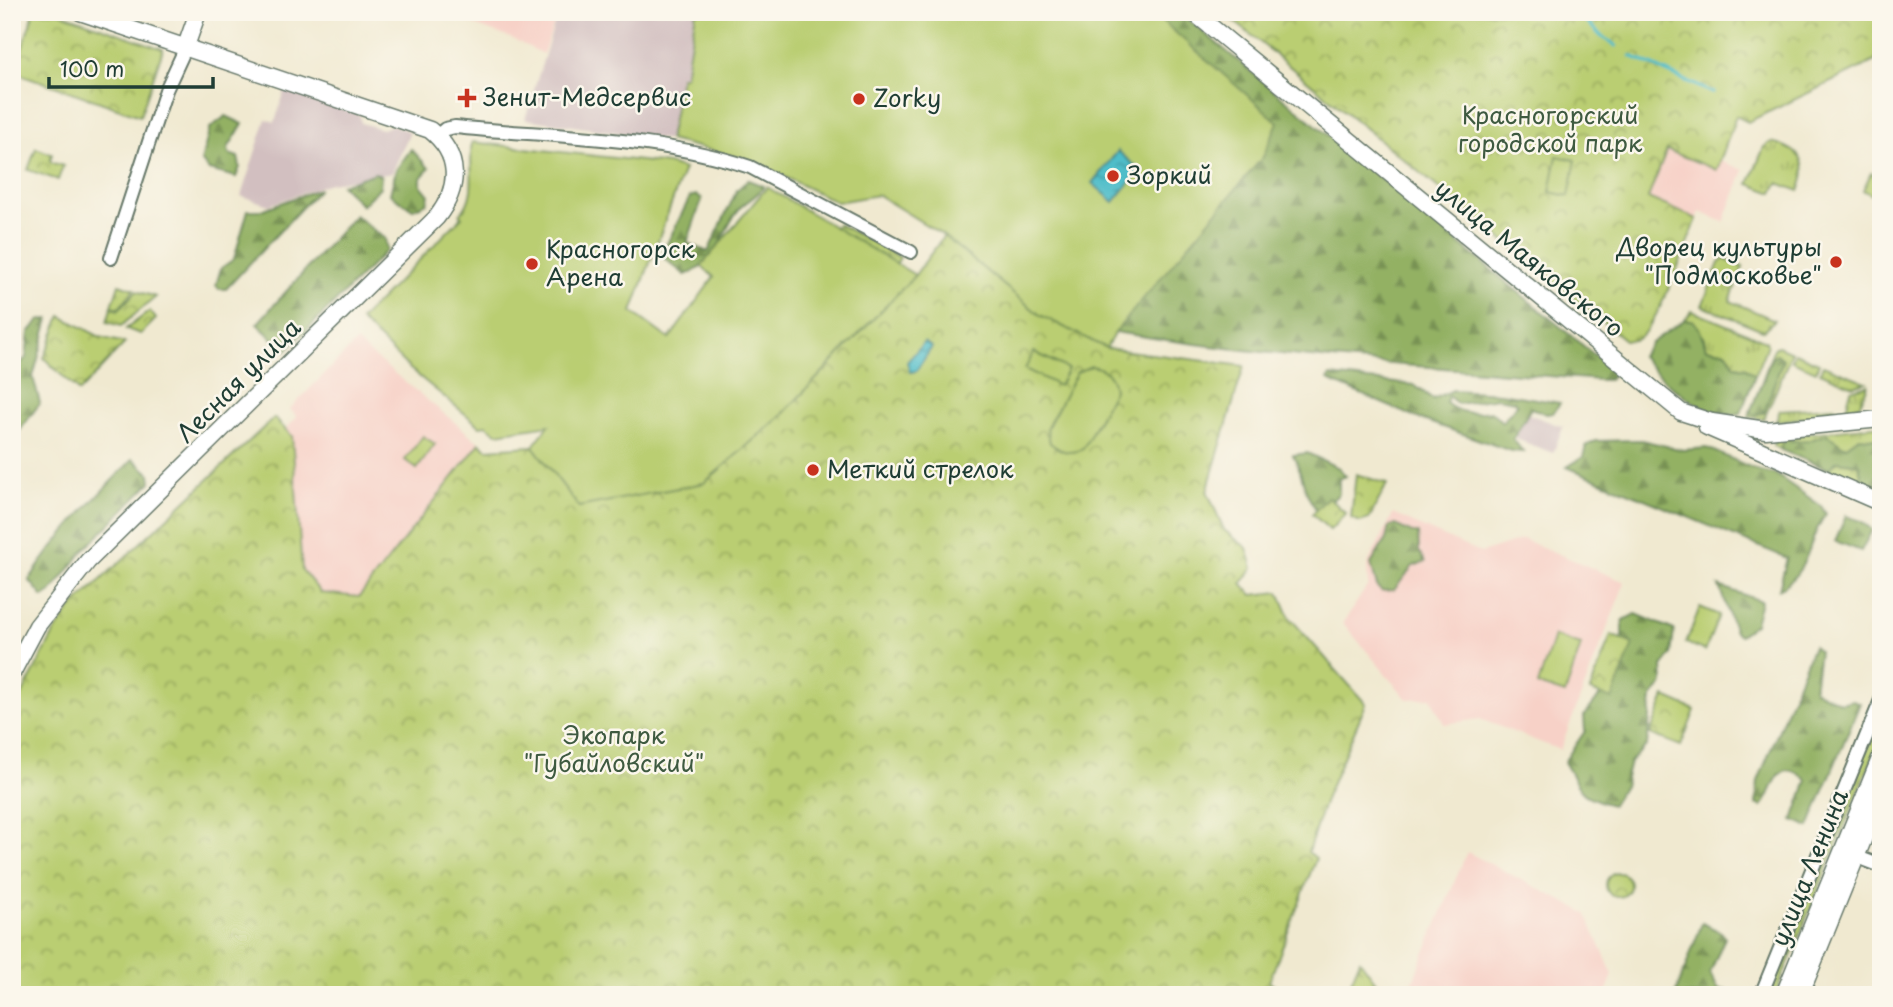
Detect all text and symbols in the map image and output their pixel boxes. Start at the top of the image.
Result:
scale bar [49,46,214,90]
text: 100 m [60,52,124,84]
place label: Зенит-Медсервис [483,78,691,114]
place label: Zorky [873,79,941,115]
marker: Зенит-Медсервис [457,88,477,108]
marker: Zorky [851,91,867,107]
park label: Красногорский городской парк [1458,96,1643,160]
place label: Зоркий [1127,156,1212,192]
marker: Зоркий [1105,168,1121,184]
street label: улица Маяковского [1428,170,1632,345]
place label: Дворец культуры "Подмосковье" [1615,228,1822,292]
place label: Красногорск Арена [546,230,695,294]
marker: Дворец культуры "Подмосковье" [1828,254,1844,270]
marker: Красногорск Арена [524,256,540,272]
street label: Лесная улица [167,309,308,450]
place label: Меткий стрелок [827,450,1014,486]
marker: Меткий стрелок [805,462,821,478]
park label: Экопарк "Губайловский" [523,716,705,780]
street label: улица Ленина [1760,783,1856,951]

